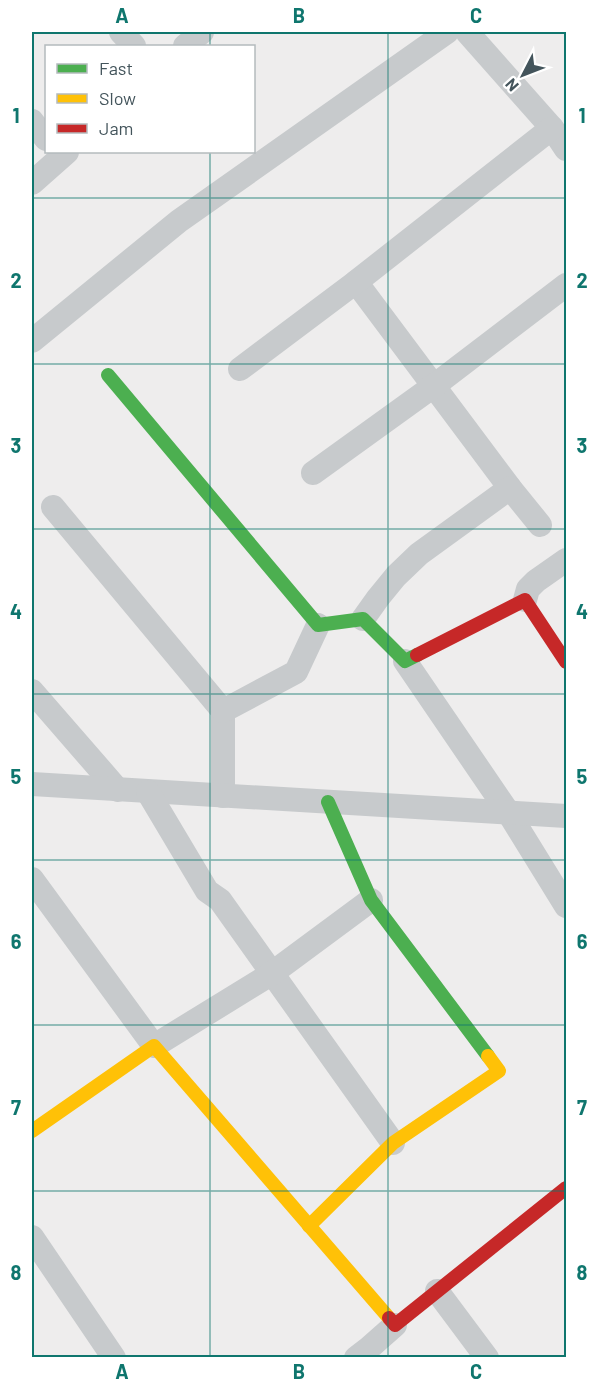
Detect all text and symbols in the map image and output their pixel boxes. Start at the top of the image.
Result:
text: A [115,3,129,27]
text: B [293,3,305,27]
text: C [470,3,482,27]
legend [45,45,255,153]
north arrow [493,45,553,105]
text: Fast [99,57,133,79]
text: N [501,75,522,96]
text: Slow [99,87,136,109]
text: 1 [12,103,20,127]
text: 1 [578,103,586,127]
text: Jam [99,117,133,139]
text: 2 [10,268,22,292]
text: 2 [576,268,588,292]
text: 3 [11,433,21,457]
text: 3 [577,433,587,457]
text: 4 [10,599,22,623]
text: 4 [576,599,588,623]
text: 5 [11,764,22,788]
text: 5 [577,764,588,788]
text: 6 [11,929,22,953]
text: 6 [577,929,588,953]
text: 7 [11,1095,21,1119]
text: 7 [577,1095,587,1119]
text: 8 [11,1260,22,1284]
text: 8 [577,1260,588,1284]
text: A [115,1359,129,1383]
text: B [293,1359,305,1383]
text: C [470,1359,482,1383]

